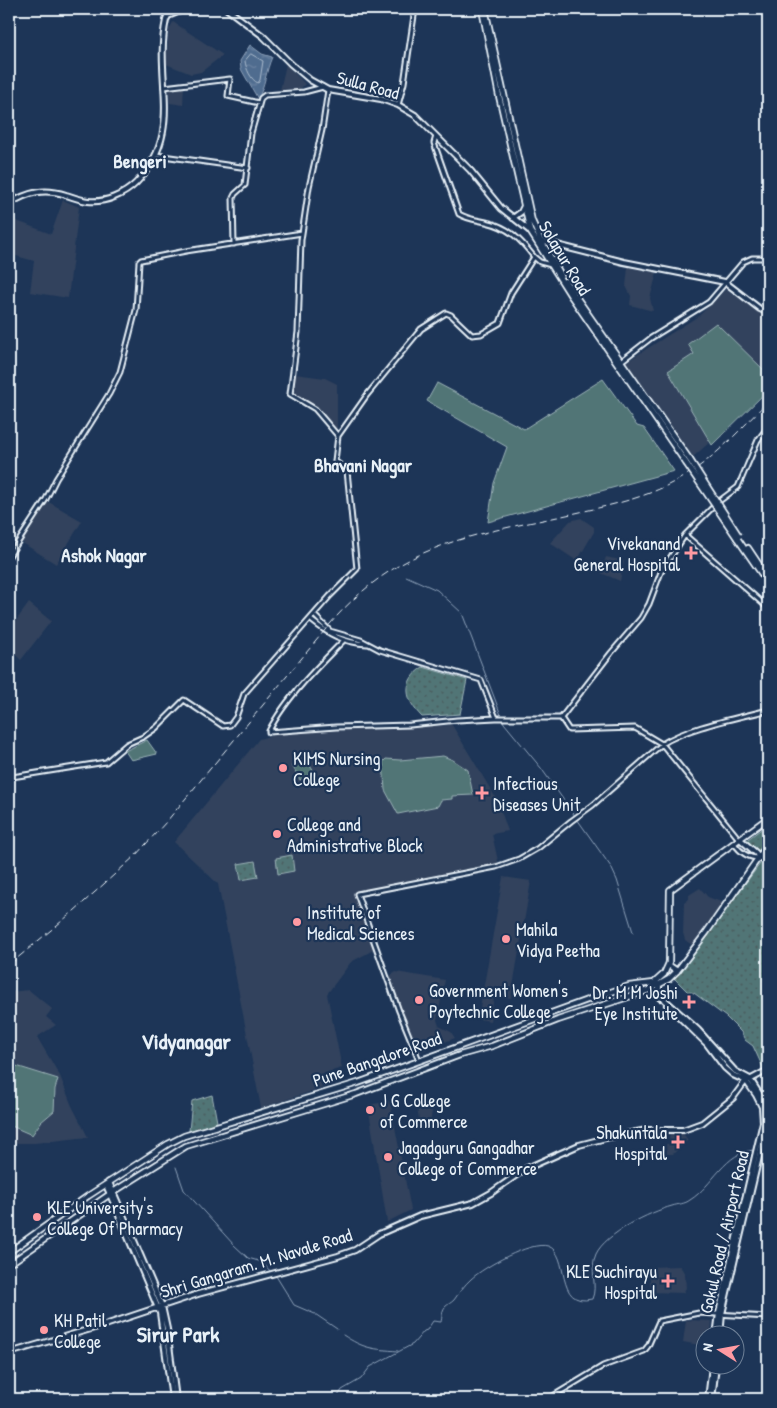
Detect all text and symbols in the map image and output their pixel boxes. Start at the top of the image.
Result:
street label: Sulla Road [334,65,402,105]
district label: Bengeri [113,148,167,175]
street label: Solapur Road [533,216,597,300]
district label: Bhavani Nagar [314,452,413,479]
place label: Vivekanand General Hospital [574,531,680,577]
district label: Ashok Nagar [61,542,147,569]
marker: Vivekanand General Hospital [684,546,698,560]
place label: KIMS Nursing College [293,746,381,792]
marker: KIMS Nursing College [277,762,289,774]
place label: Infectious Diseases Unit [493,771,581,817]
marker: Infectious Diseases Unit [475,786,489,800]
place label: College and Administrative Block [287,812,423,858]
marker: College and Administrative Block [271,828,283,840]
place label: Institute of Medical Sciences [307,900,415,946]
marker: Institute of Medical Sciences [291,916,303,928]
place label: Mahila Vidya Peetha [516,917,600,963]
marker: Mahila Vidya Peetha [500,933,512,945]
place label: Government Women's Poytechnic College [429,978,568,1024]
place label: Dr. M M Joshi Eye Institute [592,980,678,1026]
marker: Government Women's Poytechnic College [413,994,425,1006]
marker: Dr. M M Joshi Eye Institute [682,995,696,1009]
street label: Pune Bangalore Road [309,1025,445,1093]
district label: Vidyanagar [141,1026,231,1057]
place label: J G College of Commerce [380,1088,468,1134]
marker: J G College of Commerce [364,1104,376,1116]
place label: Shakuntala Hospital [596,1120,667,1166]
place label: Jagadguru Gangadhar College of Commerce [398,1135,537,1181]
marker: Shakuntala Hospital [671,1135,685,1149]
street label: Gokul Road / Airport Road [693,1148,755,1316]
marker: Jagadguru Gangadhar College of Commerce [382,1151,394,1163]
place label: KLE University's College Of Pharmacy [47,1195,183,1241]
marker: KLE University's College Of Pharmacy [31,1211,43,1223]
street label: Shri Gangaram. M. Navale Road [157,1222,355,1304]
place label: KLE Suchirayu Hospital [566,1259,657,1305]
marker: KLE Suchirayu Hospital [661,1274,675,1288]
place label: KH Patil College [54,1308,107,1354]
district label: Sirur Park [137,1319,220,1349]
marker: KH Patil College [38,1324,50,1336]
north arrow [694,1326,744,1376]
text: N [697,1341,717,1353]

